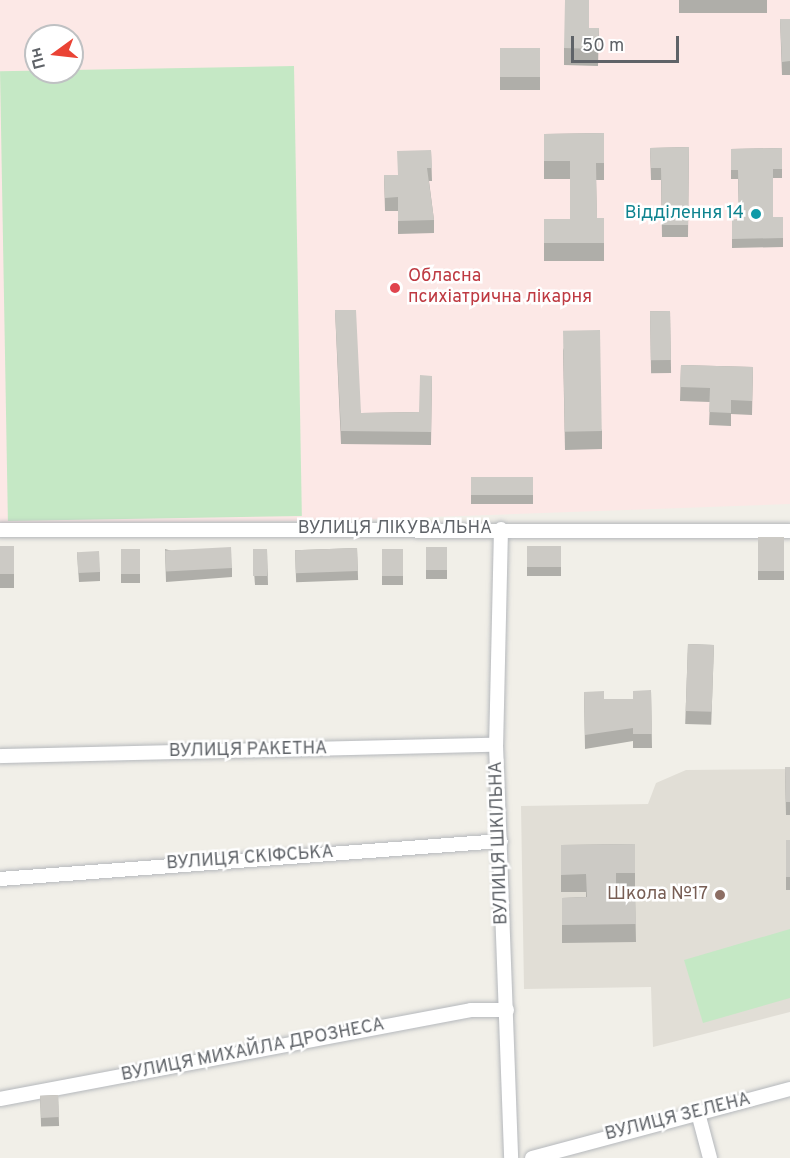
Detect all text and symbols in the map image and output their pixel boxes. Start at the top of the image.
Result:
north arrow [24,24,84,84]
scale bar [574,24,682,62]
text: 50 m [582,35,624,58]
text: Пн [26,45,51,71]
place label: Відділення 14 [625,203,744,225]
marker: Відділення 14 [749,207,763,221]
place label: Обласна психіатрична лікарня [408,267,592,310]
marker: Обласна психіатрична лікарня [386,279,404,297]
street label: ВУЛИЦЯ ЛІКУВАЛЬНА [298,518,492,540]
street label: ВУЛИЦЯ РАКЕТНА [169,739,327,763]
street label: ВУЛИЦЯ ШКІЛЬНА [486,761,514,925]
street label: ВУЛИЦЯ СКІФСЬКА [166,842,334,876]
place label: Школа №17 [607,884,708,906]
marker: Школа №17 [713,888,727,902]
street label: ВУЛИЦЯ МИХАЙЛА ДРОЗНЕСА [119,1015,387,1087]
street label: ВУЛИЦЯ ЗЕЛЕНА [603,1089,753,1147]

